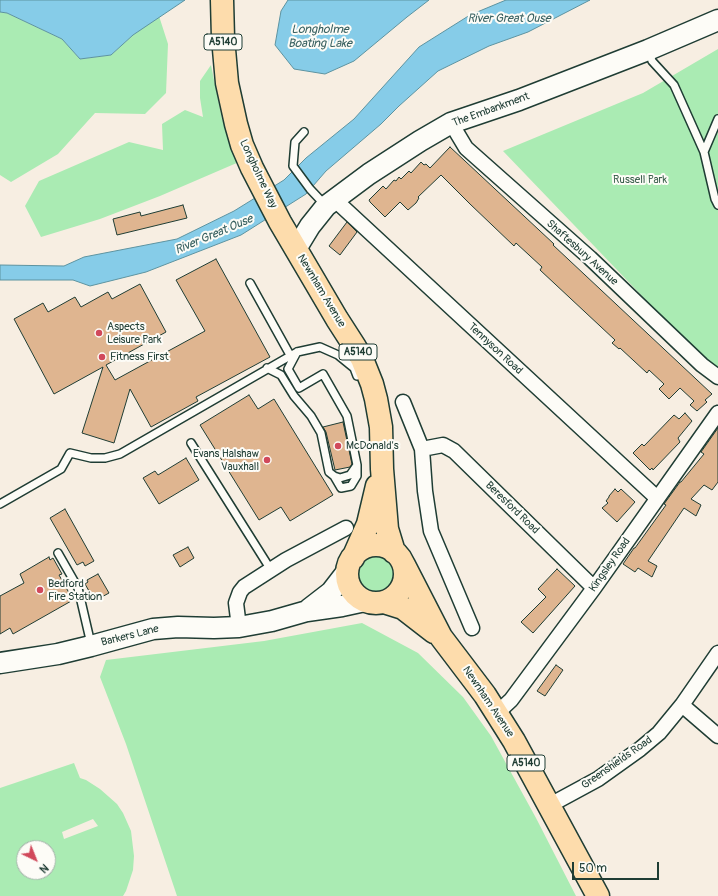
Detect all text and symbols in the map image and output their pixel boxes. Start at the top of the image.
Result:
water label: River Great Ouse [467,12,551,26]
water label: Longholme Boating Lake [288,23,352,51]
road number: A5140 [204,34,242,50]
street label: The Embankment [451,90,531,130]
street label: Longholme Way [236,138,280,210]
park label: Russell Park [613,173,667,187]
water label: River Great Ouse [173,212,255,258]
street label: Shaftesbury Avenue [544,217,620,289]
street label: Newnham Avenue [294,252,348,330]
place label: Aspects Leisure Park [107,320,162,346]
street label: Tennyson Road [465,320,525,378]
marker: Aspects Leisure Park [94,328,104,338]
road number: A5140 [339,344,377,360]
place label: Fitness First [110,350,169,364]
marker: Fitness First [97,352,107,362]
place label: McDonald's [346,439,399,453]
marker: McDonald's [333,441,343,451]
place label: Evans Halshaw Vauxhall [193,447,259,473]
marker: Evans Halshaw Vauxhall [262,455,272,465]
street label: Beresford Road [482,479,542,537]
street label: Kingsley Road [587,535,633,595]
place label: Bedford Fire Station [48,577,102,603]
marker: Bedford Fire Station [35,585,45,595]
street label: Barkers Lane [100,622,160,650]
street label: Newnham Avenue [459,664,517,740]
street label: Greenshields Road [579,734,655,792]
road number: A5140 [507,755,545,771]
north arrow [16,840,56,880]
scale bar [574,854,661,880]
text: N [37,861,51,876]
text: 50 m [579,861,607,876]

